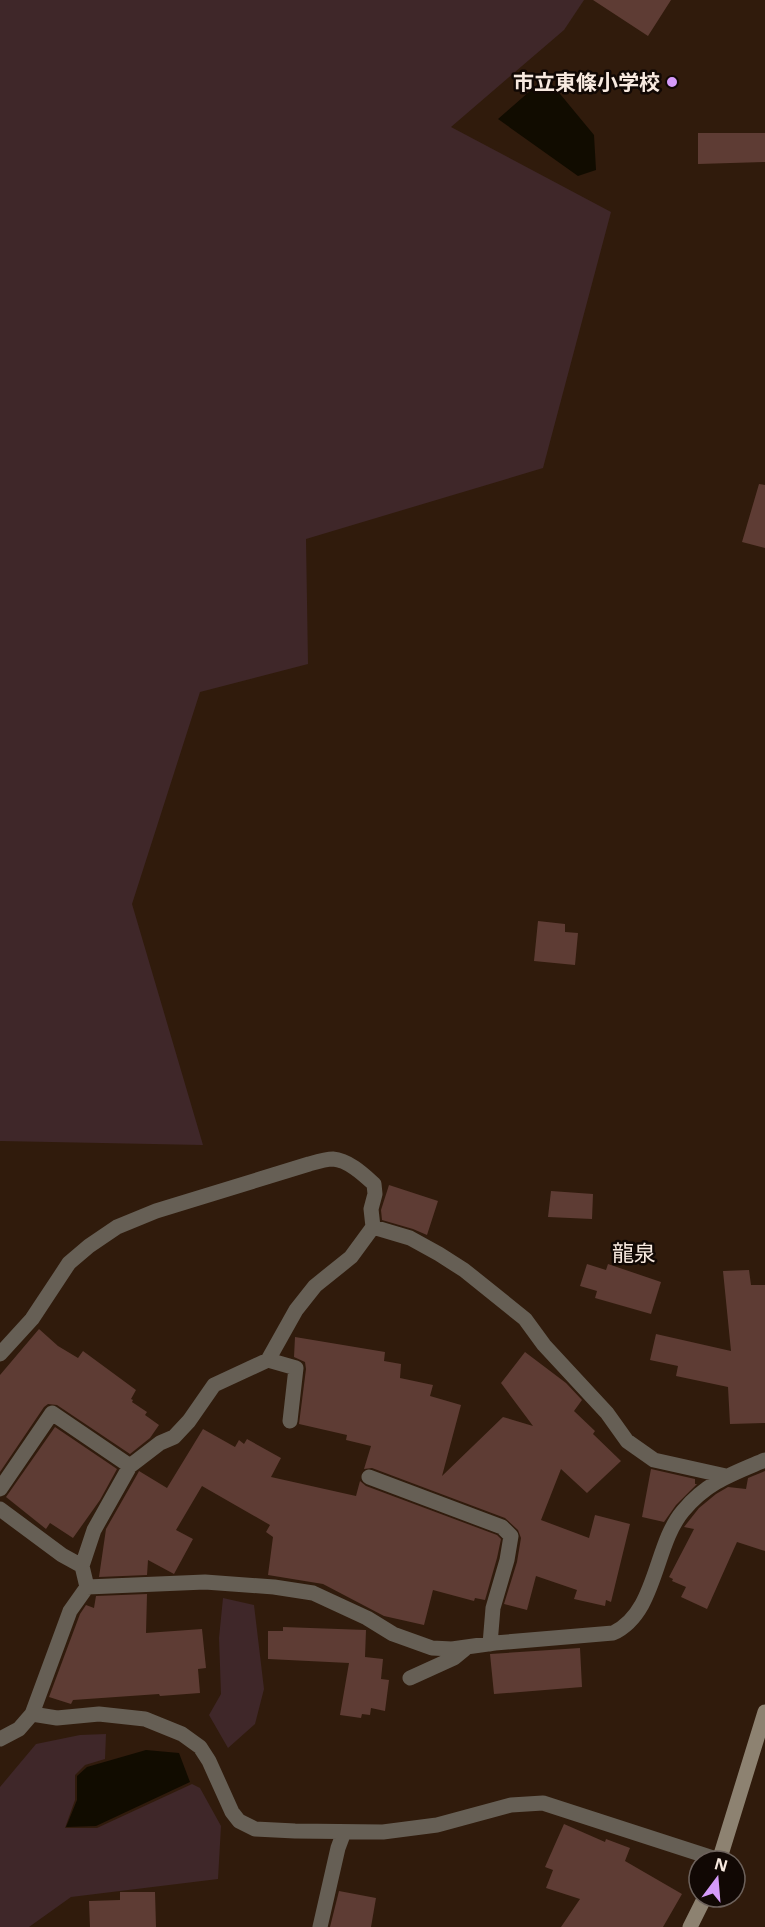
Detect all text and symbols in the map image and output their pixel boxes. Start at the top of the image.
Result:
place label: 市立東條小学校 [513,68,660,96]
marker: 市立東條小学校 [665,75,679,89]
district label: 龍泉 [612,1237,656,1267]
north arrow [687,1849,747,1909]
text: N [712,1852,730,1877]

